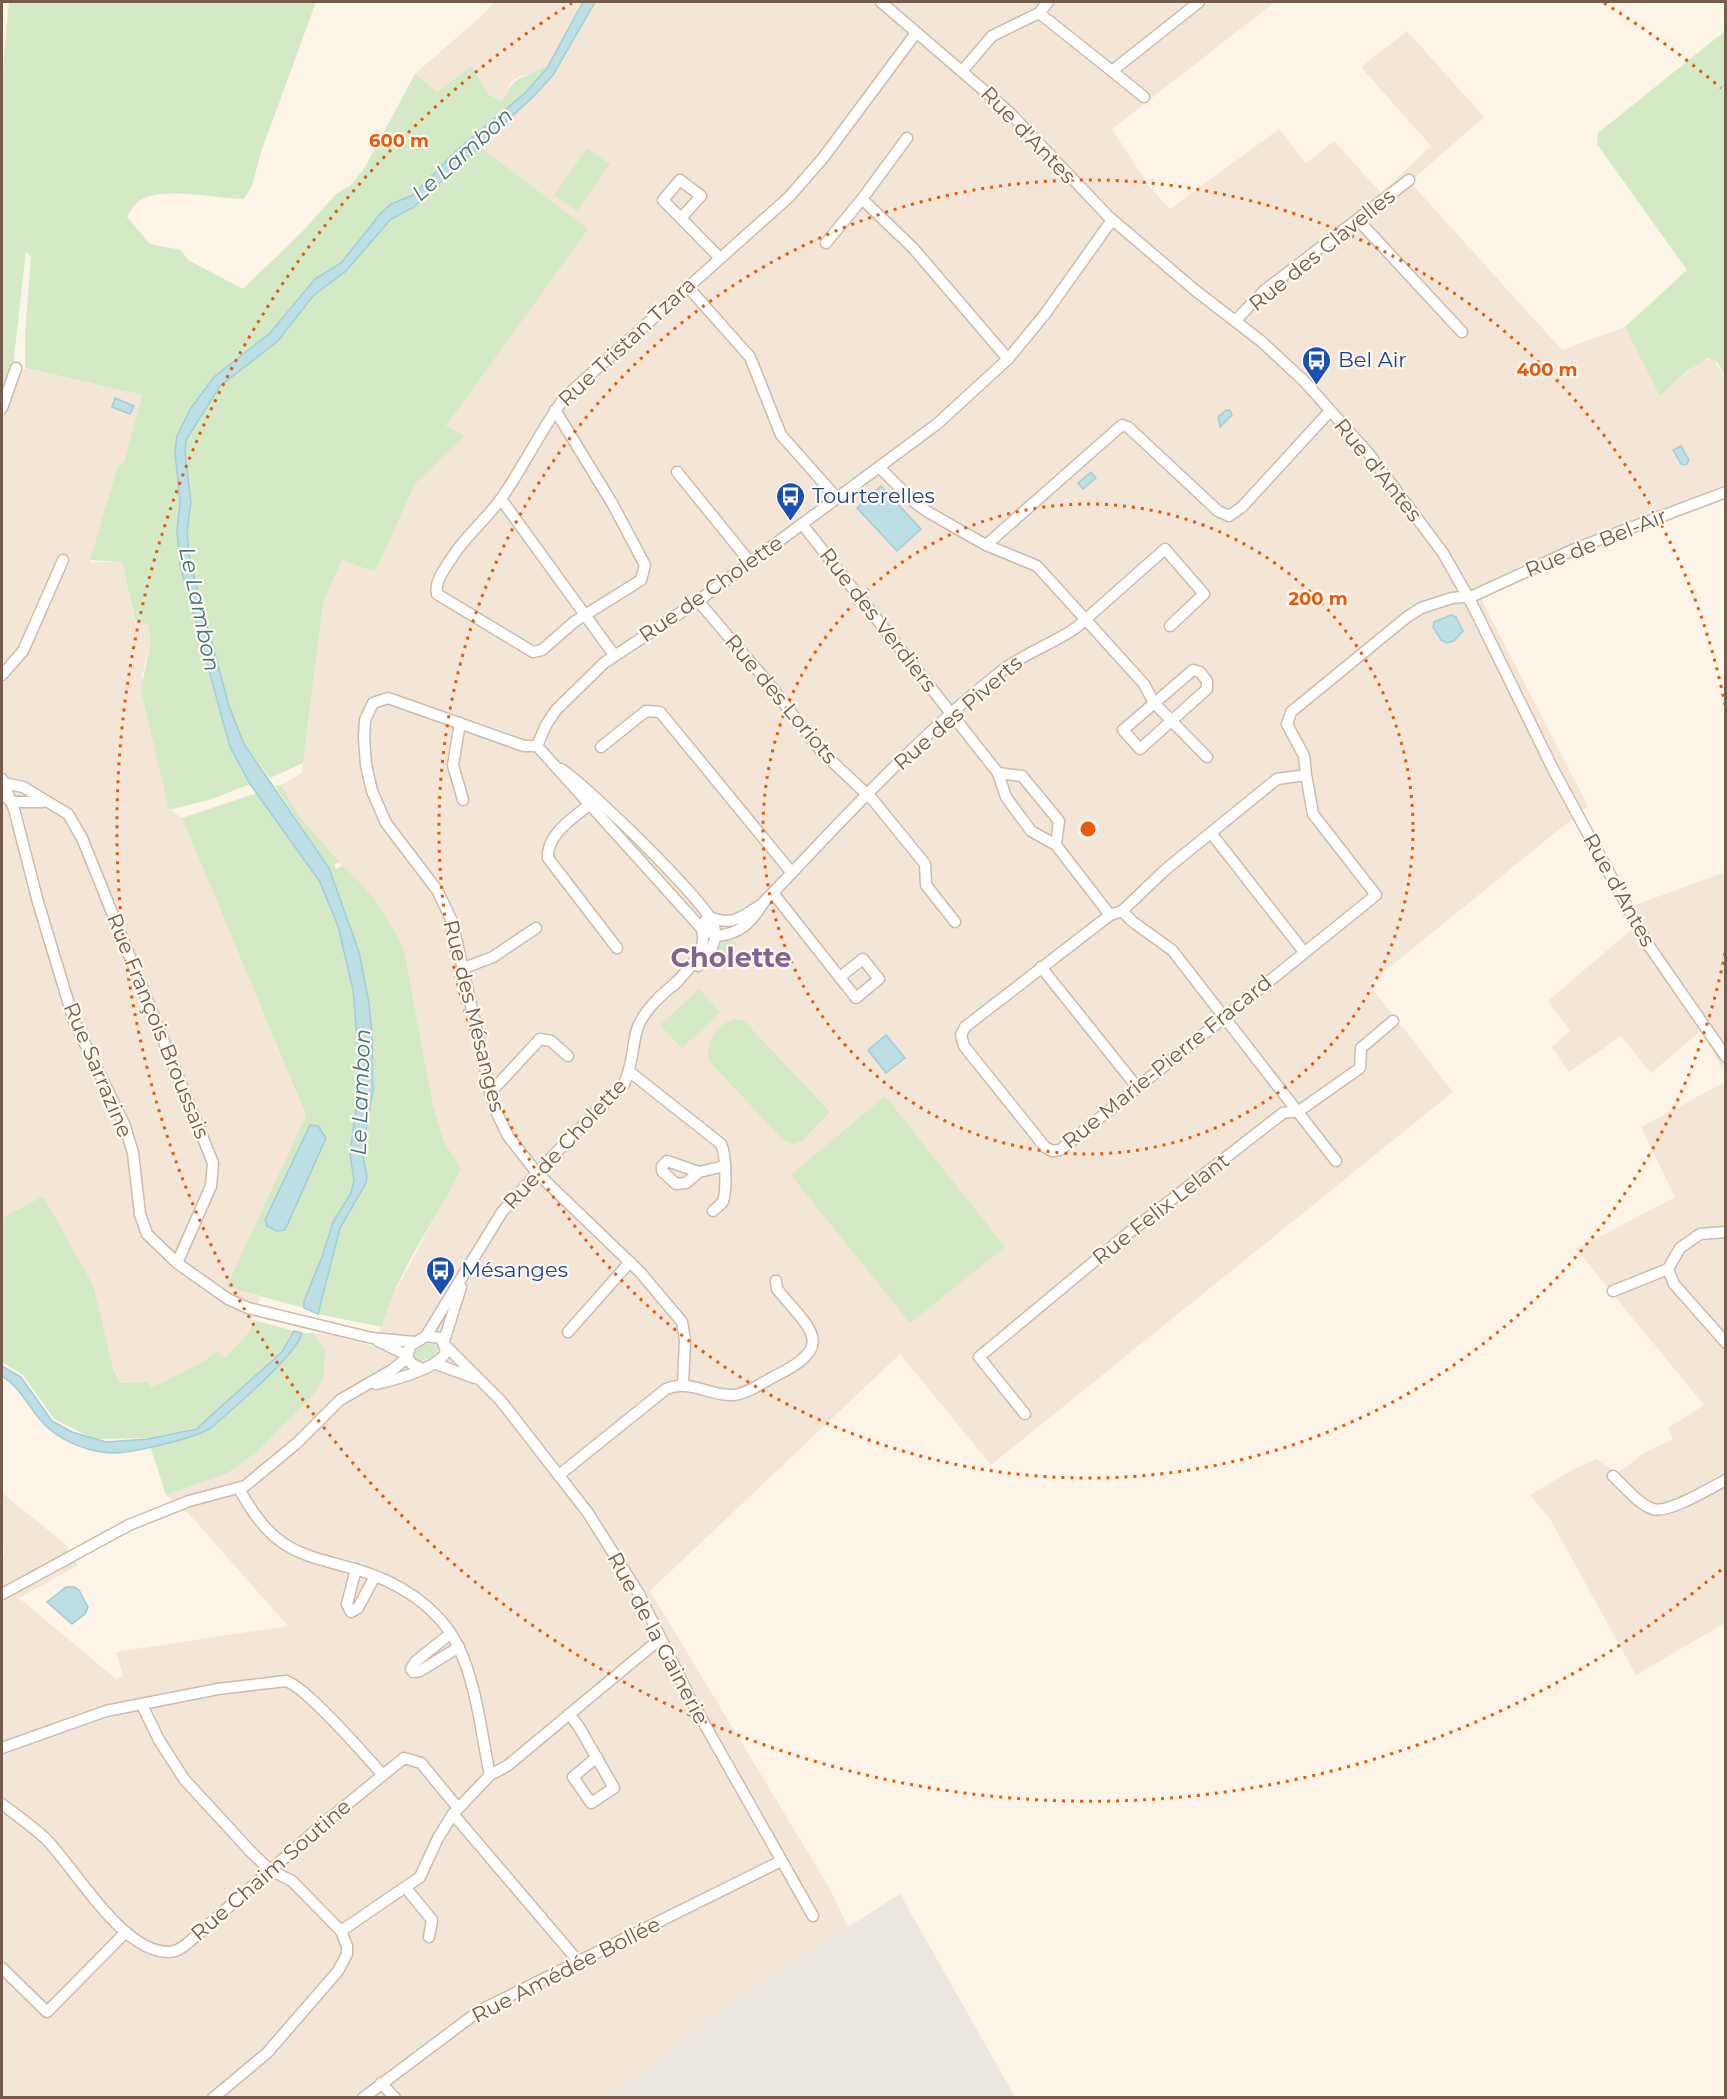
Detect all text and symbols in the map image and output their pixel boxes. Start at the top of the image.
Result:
street label: Rue d'Antes [976,81,1081,188]
water label: Le Lambon [406,102,518,207]
text: 600 m [369,130,429,152]
street label: Rue des Clavelles [1244,183,1400,316]
street label: Rue Tristan Tzara [553,272,700,412]
bus stop icon: Bel Air [1301,344,1333,386]
place label: Bel Air [1338,347,1407,372]
text: 400 m [1517,359,1577,381]
street label: Rue d'Antes [1329,413,1428,526]
bus stop icon: Tourterelles [775,480,807,522]
place label: Tourterelles [812,483,935,508]
street label: Rue de Bel-Air [1521,503,1670,582]
street label: Rue de Cholette [634,530,787,647]
street label: Rue des Verdiers [814,543,942,697]
water label: Le Lambon [173,544,226,674]
text: 200 m [1288,588,1348,610]
street label: Rue des Loriots [720,629,843,769]
street label: Rue des Piverts [888,650,1027,775]
centre of rings [1078,819,1098,839]
street label: Rue d'Antes [1578,829,1661,951]
street label: Rue François Broussais [102,909,215,1142]
street label: Rue des Mésanges [439,917,510,1114]
district label: Cholette [671,941,791,974]
street label: Rue Marie-Pierre Fracard [1057,969,1277,1154]
street label: Rue Sarrazine [59,999,138,1141]
water label: Le Lambon [345,1028,376,1156]
street label: Rue de Cholette [498,1073,632,1214]
street label: Rue Felix Lelant [1087,1147,1234,1270]
bus stop icon: Mésanges [424,1254,456,1296]
place label: Mésanges [461,1257,568,1282]
street label: Rue de la Gainerie [603,1547,714,1728]
street label: Rue Chaim Soutine [186,1793,356,1946]
street label: Rue Amédée Bollée [467,1911,664,2028]

